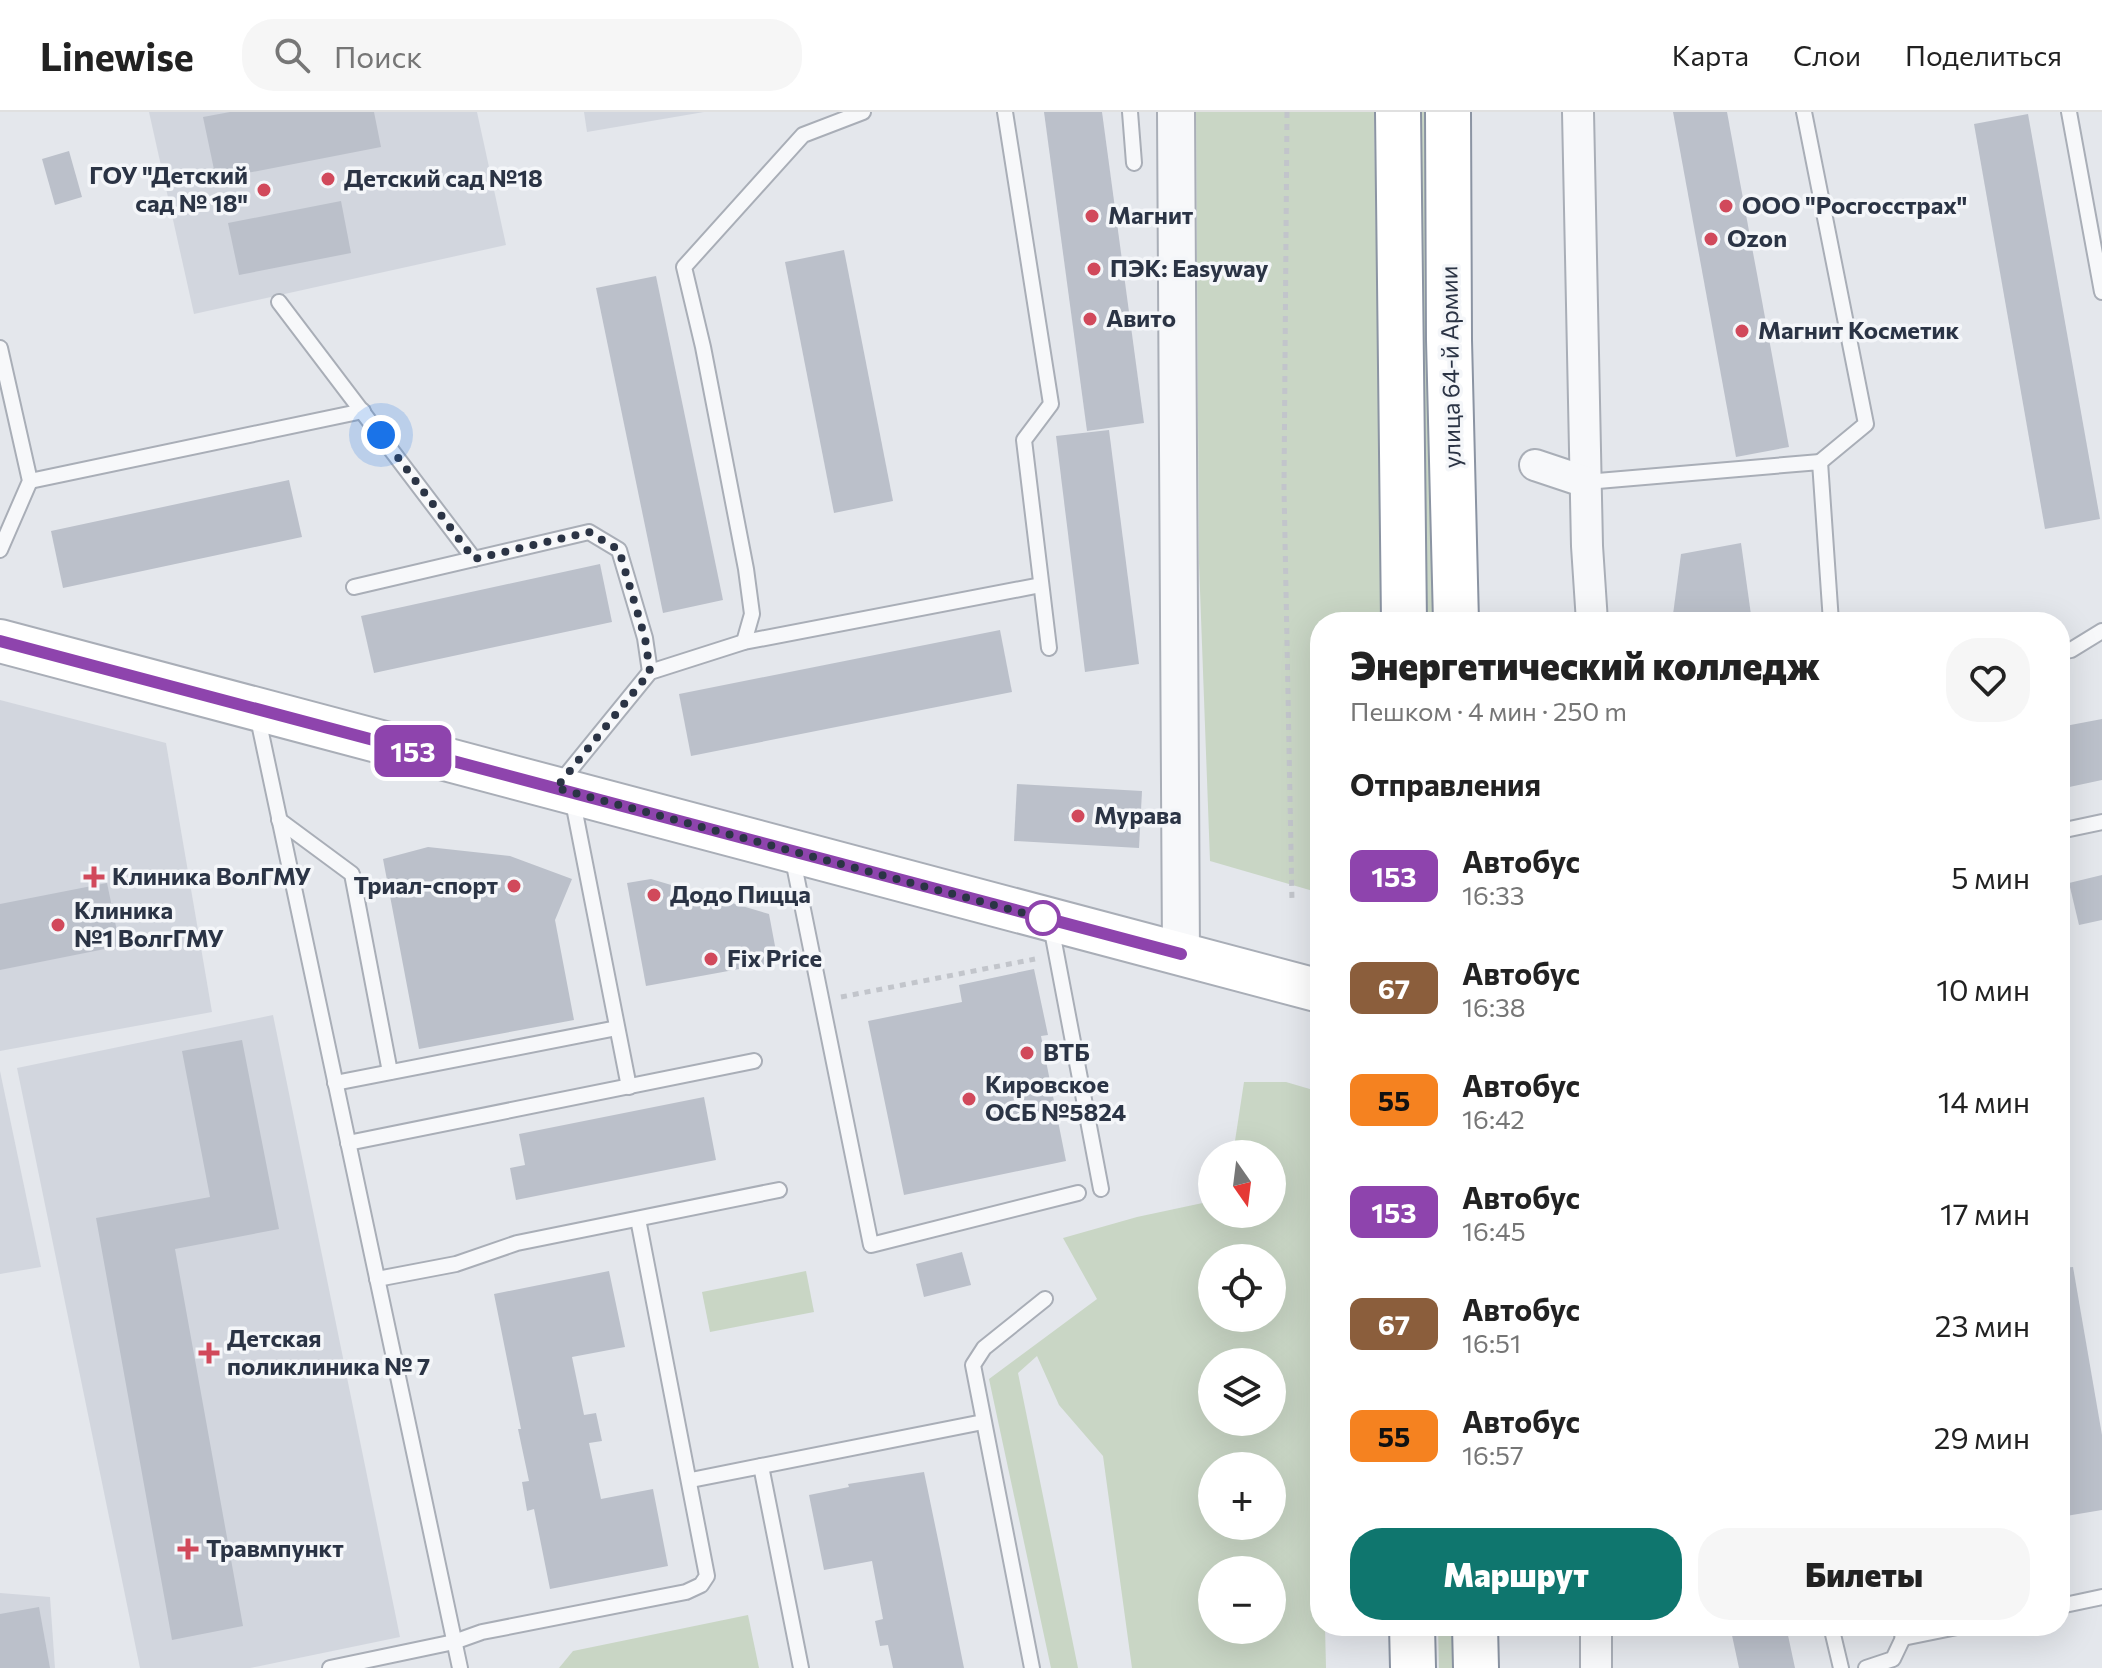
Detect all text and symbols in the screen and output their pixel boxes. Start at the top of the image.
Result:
search box [242,19,802,91]
text: Linewise [40,32,194,79]
icon: search [270,33,314,77]
text: Поиск [334,37,422,74]
text: Карта [1672,38,1749,72]
text: Слои [1793,38,1861,72]
text: Поделиться [1905,38,2062,72]
place label: ГОУ "Детский сад № 18" [89,160,248,217]
place label: Детский сад №18 [344,163,543,192]
marker: Детский сад №18 [319,170,337,188]
marker: ГОУ "Детский сад № 18" [255,181,273,199]
place label: ООО "Росгосстрах" [1742,190,1967,219]
marker: ООО "Росгосстрах" [1717,197,1735,215]
place label: Магнит [1108,200,1194,229]
marker: Магнит [1083,207,1101,225]
place label: Ozon [1727,223,1787,252]
marker: Ozon [1702,230,1720,248]
place label: ПЭК: Easyway [1110,253,1268,282]
marker: ПЭК: Easyway [1085,260,1103,278]
street label: улица 64-й Армии [1433,265,1466,469]
place label: Авито [1106,303,1176,332]
marker: Авито [1081,310,1099,328]
place label: Магнит Косметик [1758,315,1960,344]
marker: Магнит Косметик [1733,322,1751,340]
your location [361,415,401,455]
button: heart [1946,638,2030,722]
text: Энергетический колледж [1350,641,1820,688]
text: Пешком · 4 мин · 250 m [1350,695,1627,726]
line badge: 153 [367,725,459,777]
text: 153 [390,734,436,768]
text: Отправления [1350,765,1541,802]
place label: Мурава [1094,800,1182,829]
marker: Мурава [1069,807,1087,825]
text: Автобус [1462,842,1580,879]
text: 5 мин [1951,858,2030,895]
text: 153 [1371,859,1417,893]
place label: Клиника ВолГМУ [112,861,312,890]
marker: Клиника ВолГМУ [83,866,105,888]
place label: Триал-спорт [353,870,498,899]
marker: Триал-спорт [505,877,523,895]
place label: Додо Пицца [670,879,811,908]
text: 16:33 [1462,879,1525,910]
marker: Додо Пицца [645,886,663,904]
place label: Клиника №1 ВолгГМУ [74,895,224,952]
unlabelled marker [1026,901,1060,935]
marker: Клиника №1 ВолгГМУ [49,916,67,934]
place label: Fix Price [727,943,822,972]
marker: Fix Price [702,950,720,968]
text: Автобус [1462,954,1580,991]
text: 10 мин [1936,970,2030,1007]
text: 67 [1378,971,1410,1005]
text: 16:38 [1462,991,1526,1022]
place label: ВТБ [1043,1037,1090,1066]
marker: ВТБ [1018,1044,1036,1062]
text: Автобус [1462,1066,1580,1103]
place label: Кировское ОСБ №5824 [985,1069,1127,1126]
text: 14 мин [1938,1082,2030,1119]
text: 55 [1378,1083,1410,1117]
marker: Кировское ОСБ №5824 [960,1090,978,1108]
text: 16:42 [1462,1103,1525,1134]
north arrow [1198,1140,1286,1228]
map controls [1198,1140,1286,1644]
text: Автобус [1462,1178,1580,1215]
text: 17 мин [1940,1194,2030,1231]
text: 153 [1371,1195,1417,1229]
text: 16:45 [1462,1215,1526,1246]
button: locate [1198,1244,1286,1332]
text: Автобус [1462,1290,1580,1327]
text: 23 мин [1935,1306,2030,1343]
text: 67 [1378,1307,1410,1341]
place label: Детская поликлиника № 7 [227,1323,430,1380]
text: 16:51 [1462,1327,1521,1358]
marker: Детская поликлиника № 7 [198,1342,220,1364]
button: layers [1198,1348,1286,1436]
text: Автобус [1462,1402,1580,1439]
text: 29 мин [1934,1418,2030,1455]
text: 55 [1378,1419,1410,1453]
text: 16:57 [1462,1439,1524,1470]
button: + [1198,1452,1286,1540]
button: Маршрут [1350,1528,1682,1620]
button: Билеты [1698,1528,2030,1620]
place label: Травмпункт [206,1533,344,1562]
marker: Травмпункт [177,1538,199,1560]
button: − [1198,1556,1286,1644]

